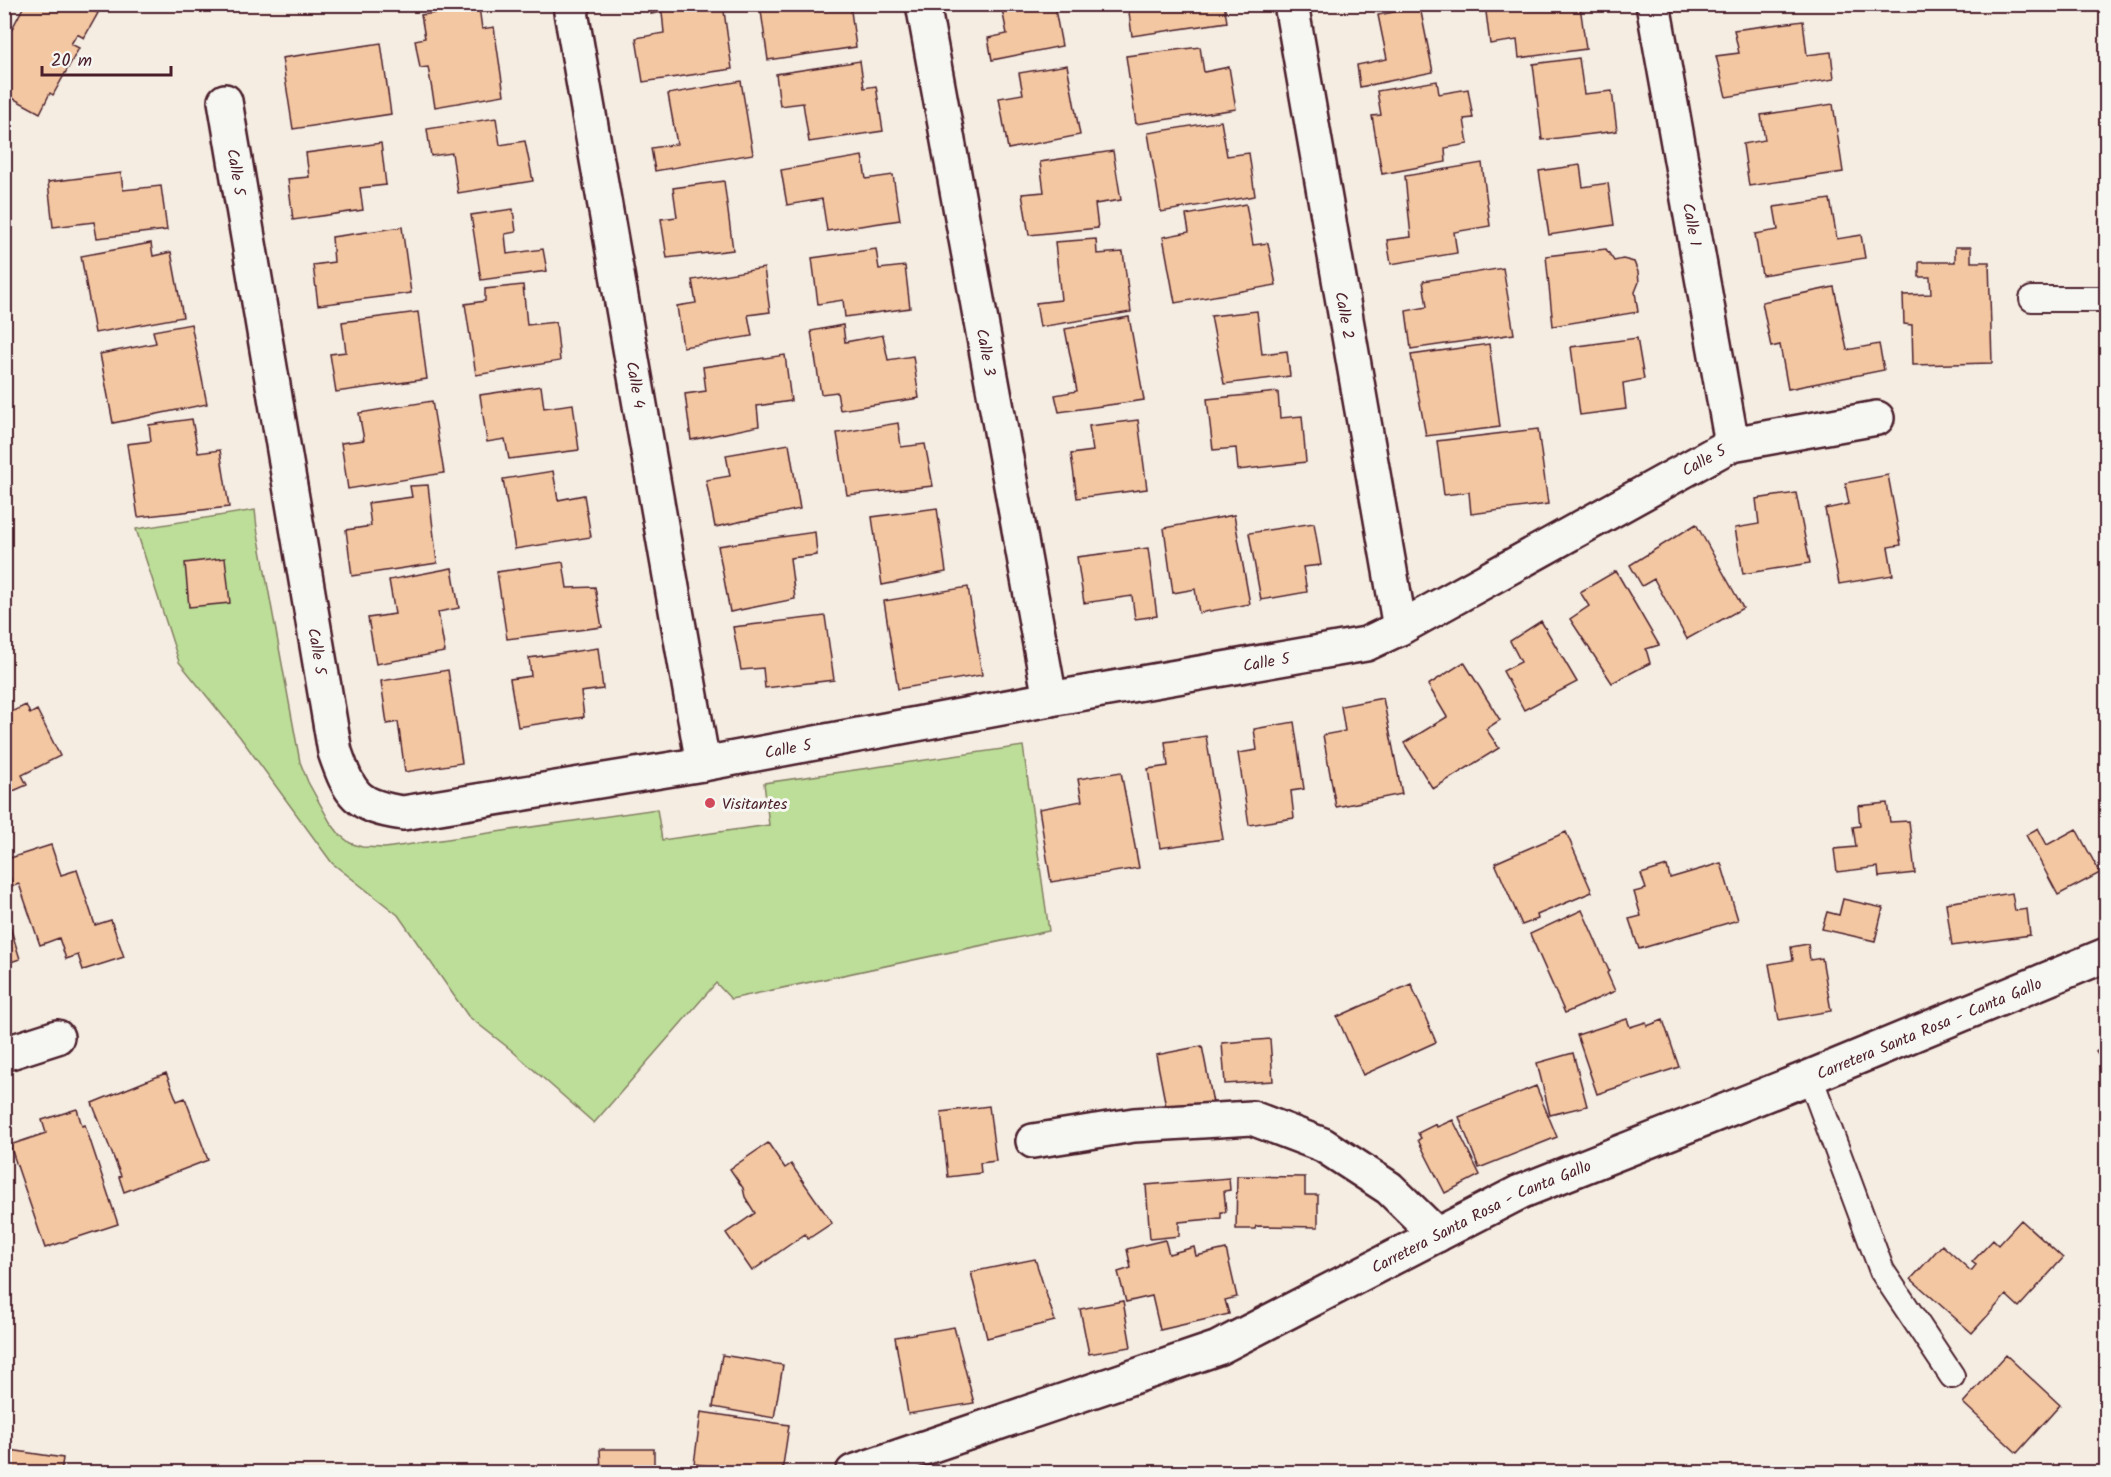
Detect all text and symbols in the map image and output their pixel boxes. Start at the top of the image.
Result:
scale bar [42,39,171,77]
text: 20 m [51,47,92,76]
street label: Calle 5 [219,147,252,199]
street label: Calle 1 [1675,201,1707,248]
street label: Calle 2 [1327,290,1360,341]
street label: Calle 3 [969,327,1002,378]
street label: Calle 4 [619,360,651,411]
street label: Calle 5 [1678,438,1732,483]
street label: Calle 5 [300,626,333,678]
street label: Calle 5 [1241,646,1293,679]
street label: Calle 5 [763,733,815,766]
place label: Visitantes [722,792,788,817]
marker: Visitantes [703,796,717,810]
street label: Carretera Santa Rosa - Canta Gallo [1813,972,2046,1087]
street label: Carretera Santa Rosa - Canta Gallo [1367,1154,1595,1281]

